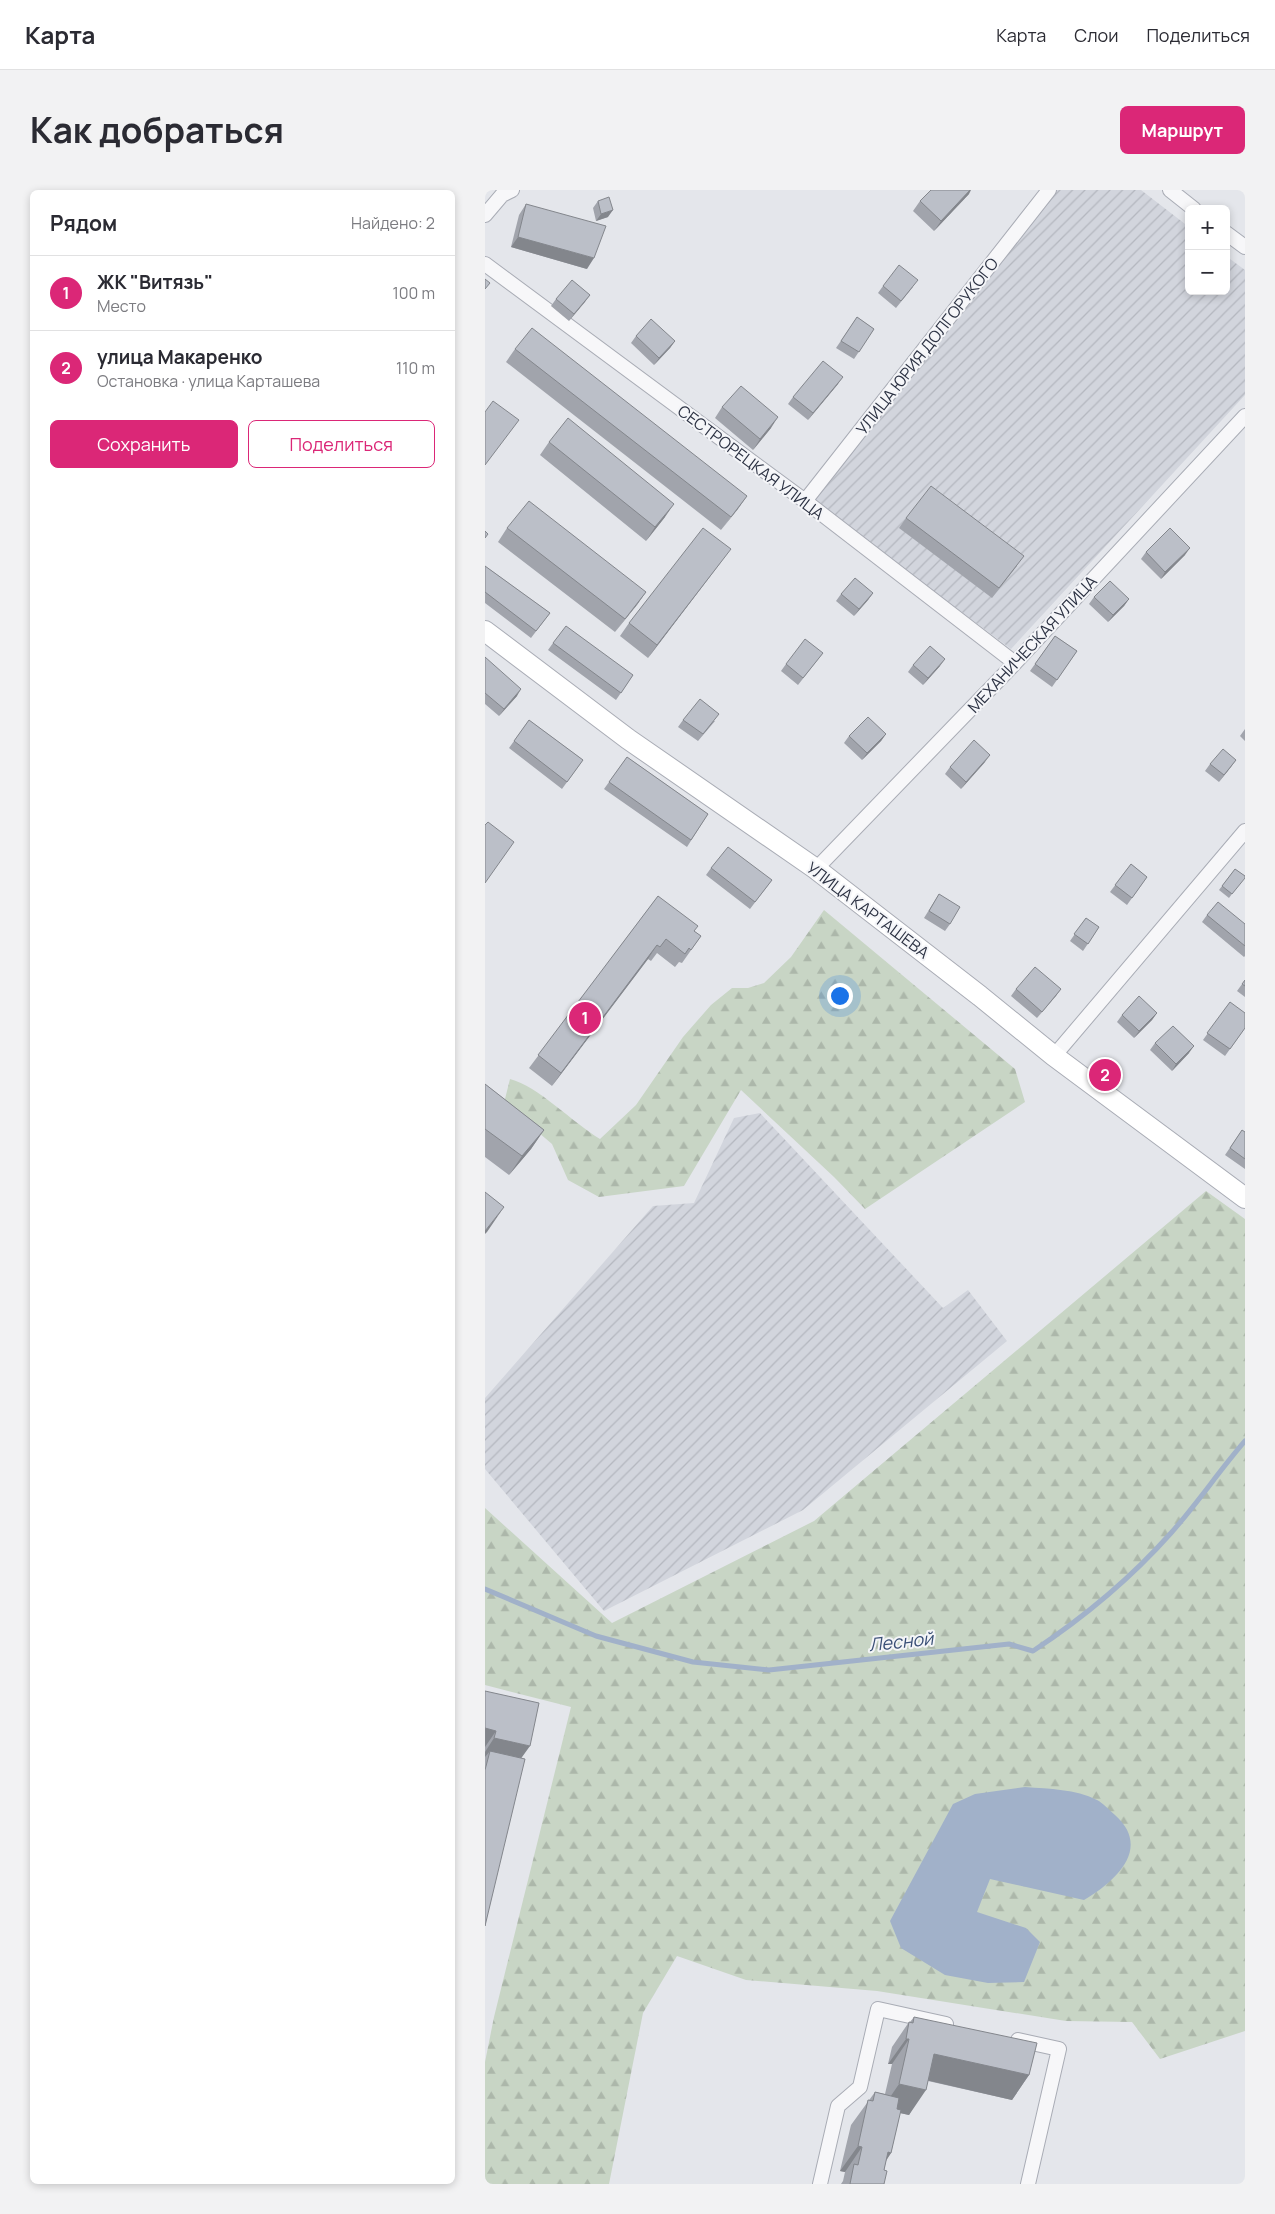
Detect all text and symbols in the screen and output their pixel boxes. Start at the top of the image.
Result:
text: Карта [25,18,95,51]
text: Карта [996,23,1046,47]
text: Слои [1074,23,1118,47]
text: Поделиться [1146,23,1250,47]
text: Как добраться [30,106,284,154]
button: Маршрут [1120,106,1245,154]
map controls [1185,205,1230,295]
button: + [1185,205,1230,250]
text: Рядом [50,209,117,237]
text: Найдено: 2 [351,212,435,234]
button: − [1185,250,1230,295]
street label: УЛИЦА ЮРИЯ ДОЛГОРУКОГО [851,253,1003,439]
text: ЖК "Витязь" [97,269,213,295]
text: 1 [62,282,70,304]
text: 100 m [392,282,435,304]
text: Место [97,295,146,317]
text: улица Макаренко [97,344,263,370]
text: 2 [61,357,71,379]
text: 110 m [396,357,435,379]
text: Остановка · улица Карташева [97,370,320,392]
street label: СЕСТРОРЕЦКАЯ УЛИЦА [673,400,829,524]
button: Сохранить [50,420,238,468]
button: Поделиться [248,420,435,468]
street label: МЕХАНИЧЕСКАЯ УЛИЦА [962,571,1102,717]
street label: УЛИЦА КАРТАШЕВА [802,857,934,963]
your location [827,983,853,1009]
pin: 1 [569,999,601,1037]
pin: 2 [1089,1056,1121,1094]
water label: Лесной [868,1626,936,1656]

